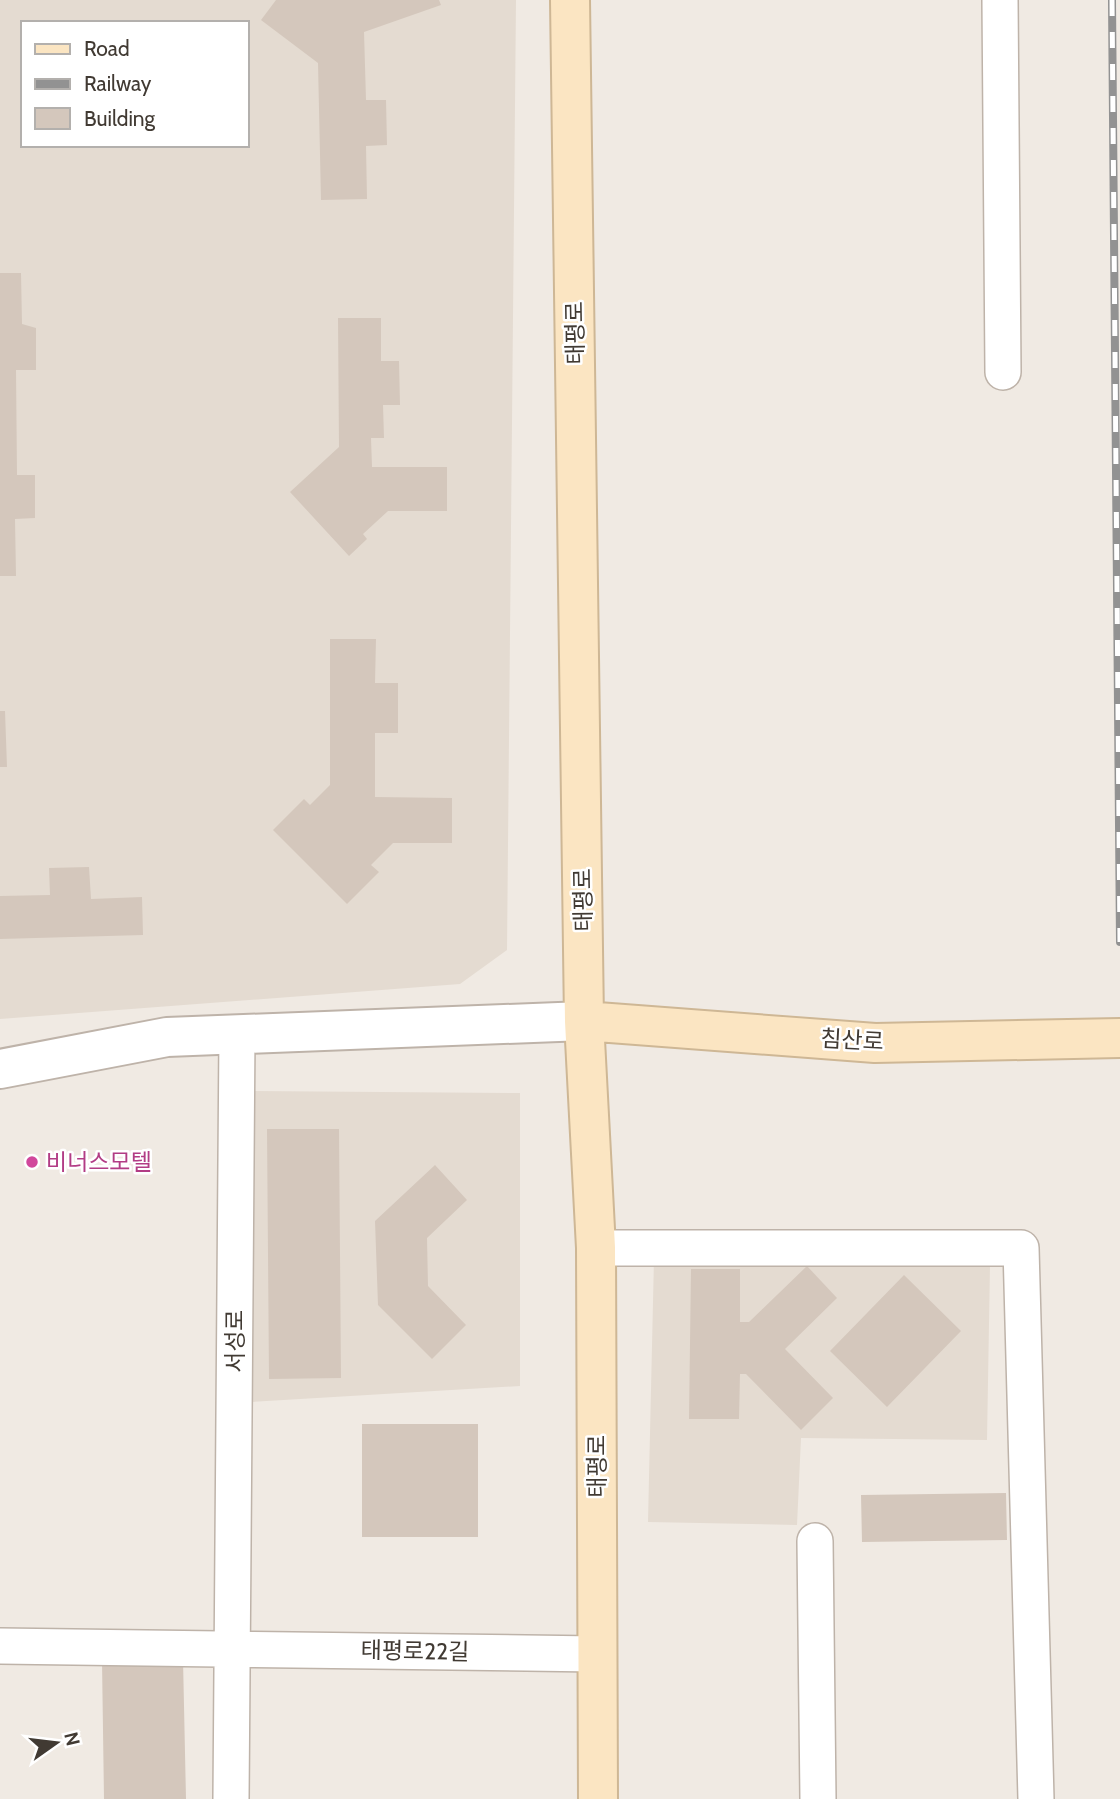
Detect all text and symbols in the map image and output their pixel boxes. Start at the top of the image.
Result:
legend [21,21,248,147]
text: Road [84,36,130,61]
text: Railway [84,71,152,96]
text: Building [84,106,156,131]
street label: 태평로 [560,301,590,365]
street label: 태평로 [568,868,598,932]
street label: 침산로 [820,1024,884,1056]
place label: 비너스모텔 [46,1148,152,1176]
marker: 비너스모텔 [24,1154,40,1170]
street label: 서성로 [221,1309,249,1373]
street label: 태평로 [583,1434,611,1498]
street label: 태평로22길 [360,1636,470,1666]
north arrow [21,1708,91,1778]
text: N [59,1730,85,1748]

